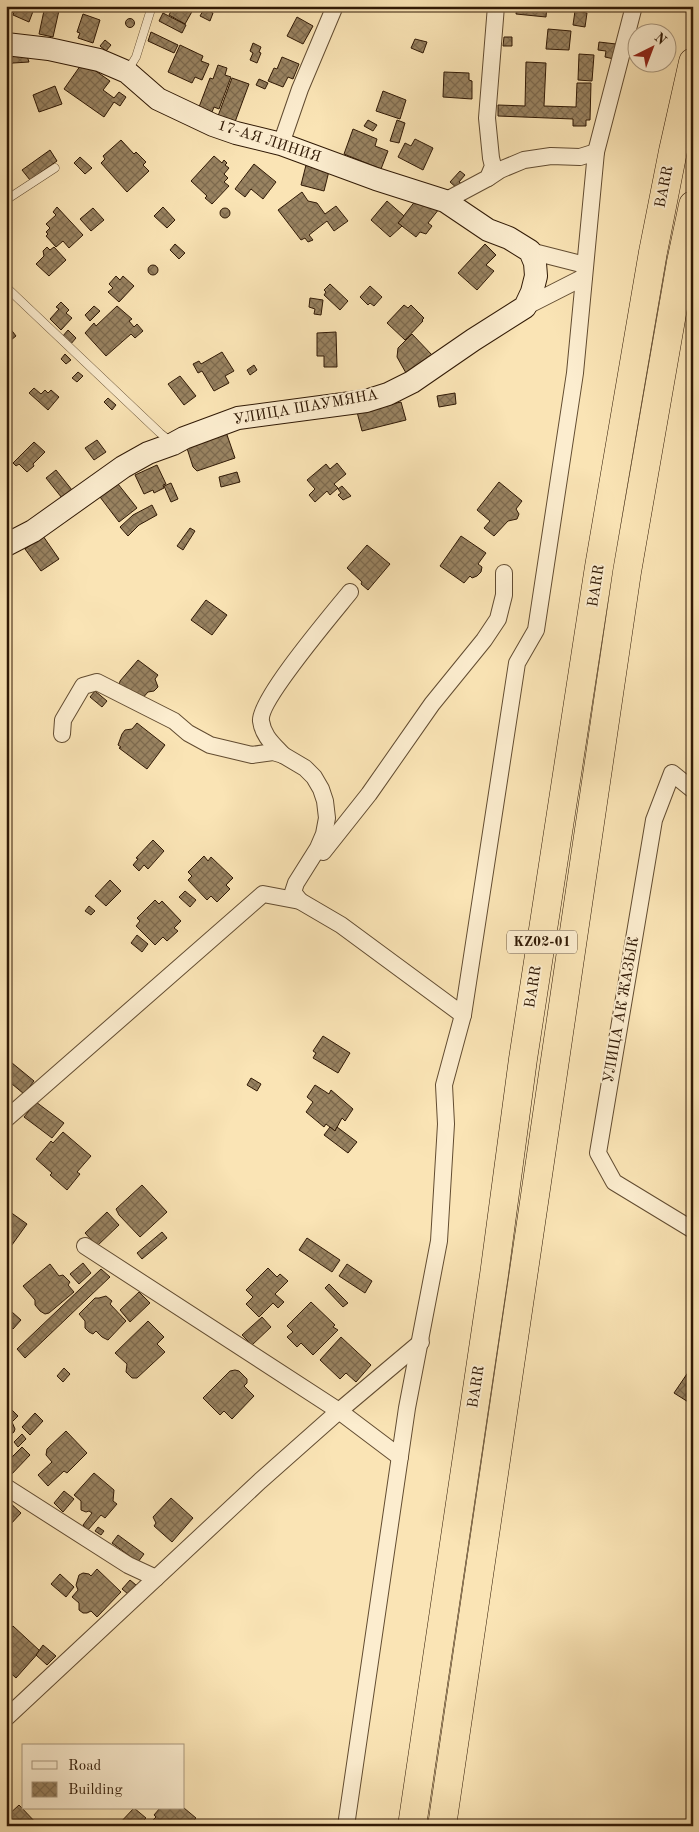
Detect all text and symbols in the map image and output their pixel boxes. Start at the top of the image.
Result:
north arrow [626,22,676,72]
text: N [651,30,669,48]
street label: 17-АЯ ЛИНИЯ [215,118,323,166]
street label: BARR [654,164,676,209]
street label: УЛИЦА ШАУМЯНА [232,388,380,428]
street label: BARR [586,563,608,608]
road number: KZ02-01 [507,930,577,954]
street label: УЛИЦА АК ЖАЗЫК [602,935,642,1084]
street label: BARR [523,964,545,1009]
street label: BARR [466,1364,488,1409]
legend [22,1744,185,1810]
text: Road [68,1759,102,1774]
text: Building [68,1783,123,1798]

